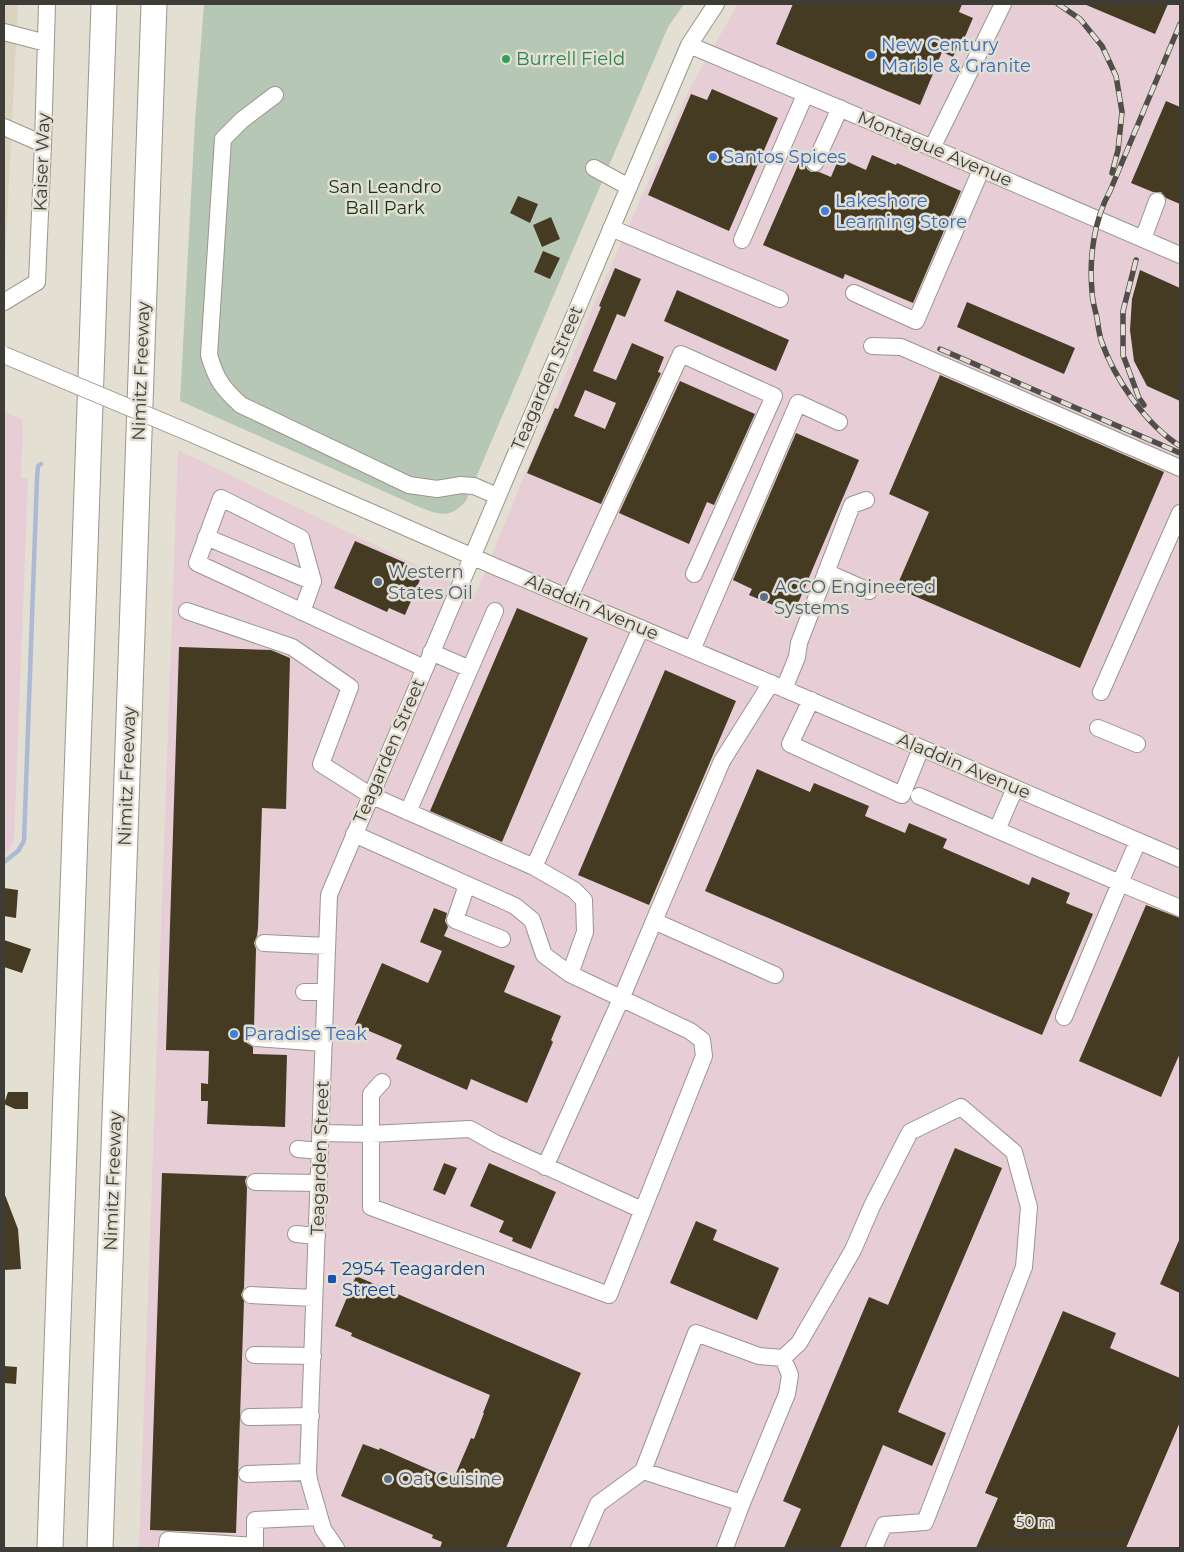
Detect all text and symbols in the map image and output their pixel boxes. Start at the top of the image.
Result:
place label: New Century Marble & Granite [881,34,1031,77]
place label: Burrell Field [516,48,625,70]
marker: New Century Marble & Granite [865,49,877,61]
marker: Burrell Field [500,53,512,65]
street label: Montague Avenue [854,106,1016,192]
street label: Kaiser Way [29,112,55,212]
place label: Santos Spices [723,146,847,168]
marker: Santos Spices [707,151,719,163]
park label: San Leandro Ball Park [329,176,441,219]
place label: Lakeshore Learning Store [835,190,967,233]
marker: Lakeshore Learning Store [819,205,831,217]
street label: Nimitz Freeway [128,301,154,441]
street label: Teagarden Street [507,302,587,454]
place label: Western States Oil [388,561,473,604]
street label: Aladdin Avenue [522,569,662,645]
marker: Western States Oil [372,576,384,588]
place label: ACCO Engineered Systems [774,576,936,619]
marker: ACCO Engineered Systems [758,591,770,603]
street label: Teagarden Street [349,675,429,827]
street label: Nimitz Freeway [114,706,140,846]
street label: Aladdin Avenue [894,728,1034,804]
place label: Paradise Teak [244,1023,367,1045]
marker: Paradise Teak [228,1028,240,1040]
street label: Teagarden Street [306,1080,334,1236]
street label: Nimitz Freeway [100,1111,126,1251]
place label: 2954 Teagarden Street [342,1258,486,1301]
marker: 2954 Teagarden Street [326,1273,338,1285]
place label: Oat Cuisine [398,1468,502,1490]
marker: Oat Cuisine [382,1473,394,1485]
scale bar [1009,1504,1126,1536]
text: 50 m [1016,1512,1054,1531]

